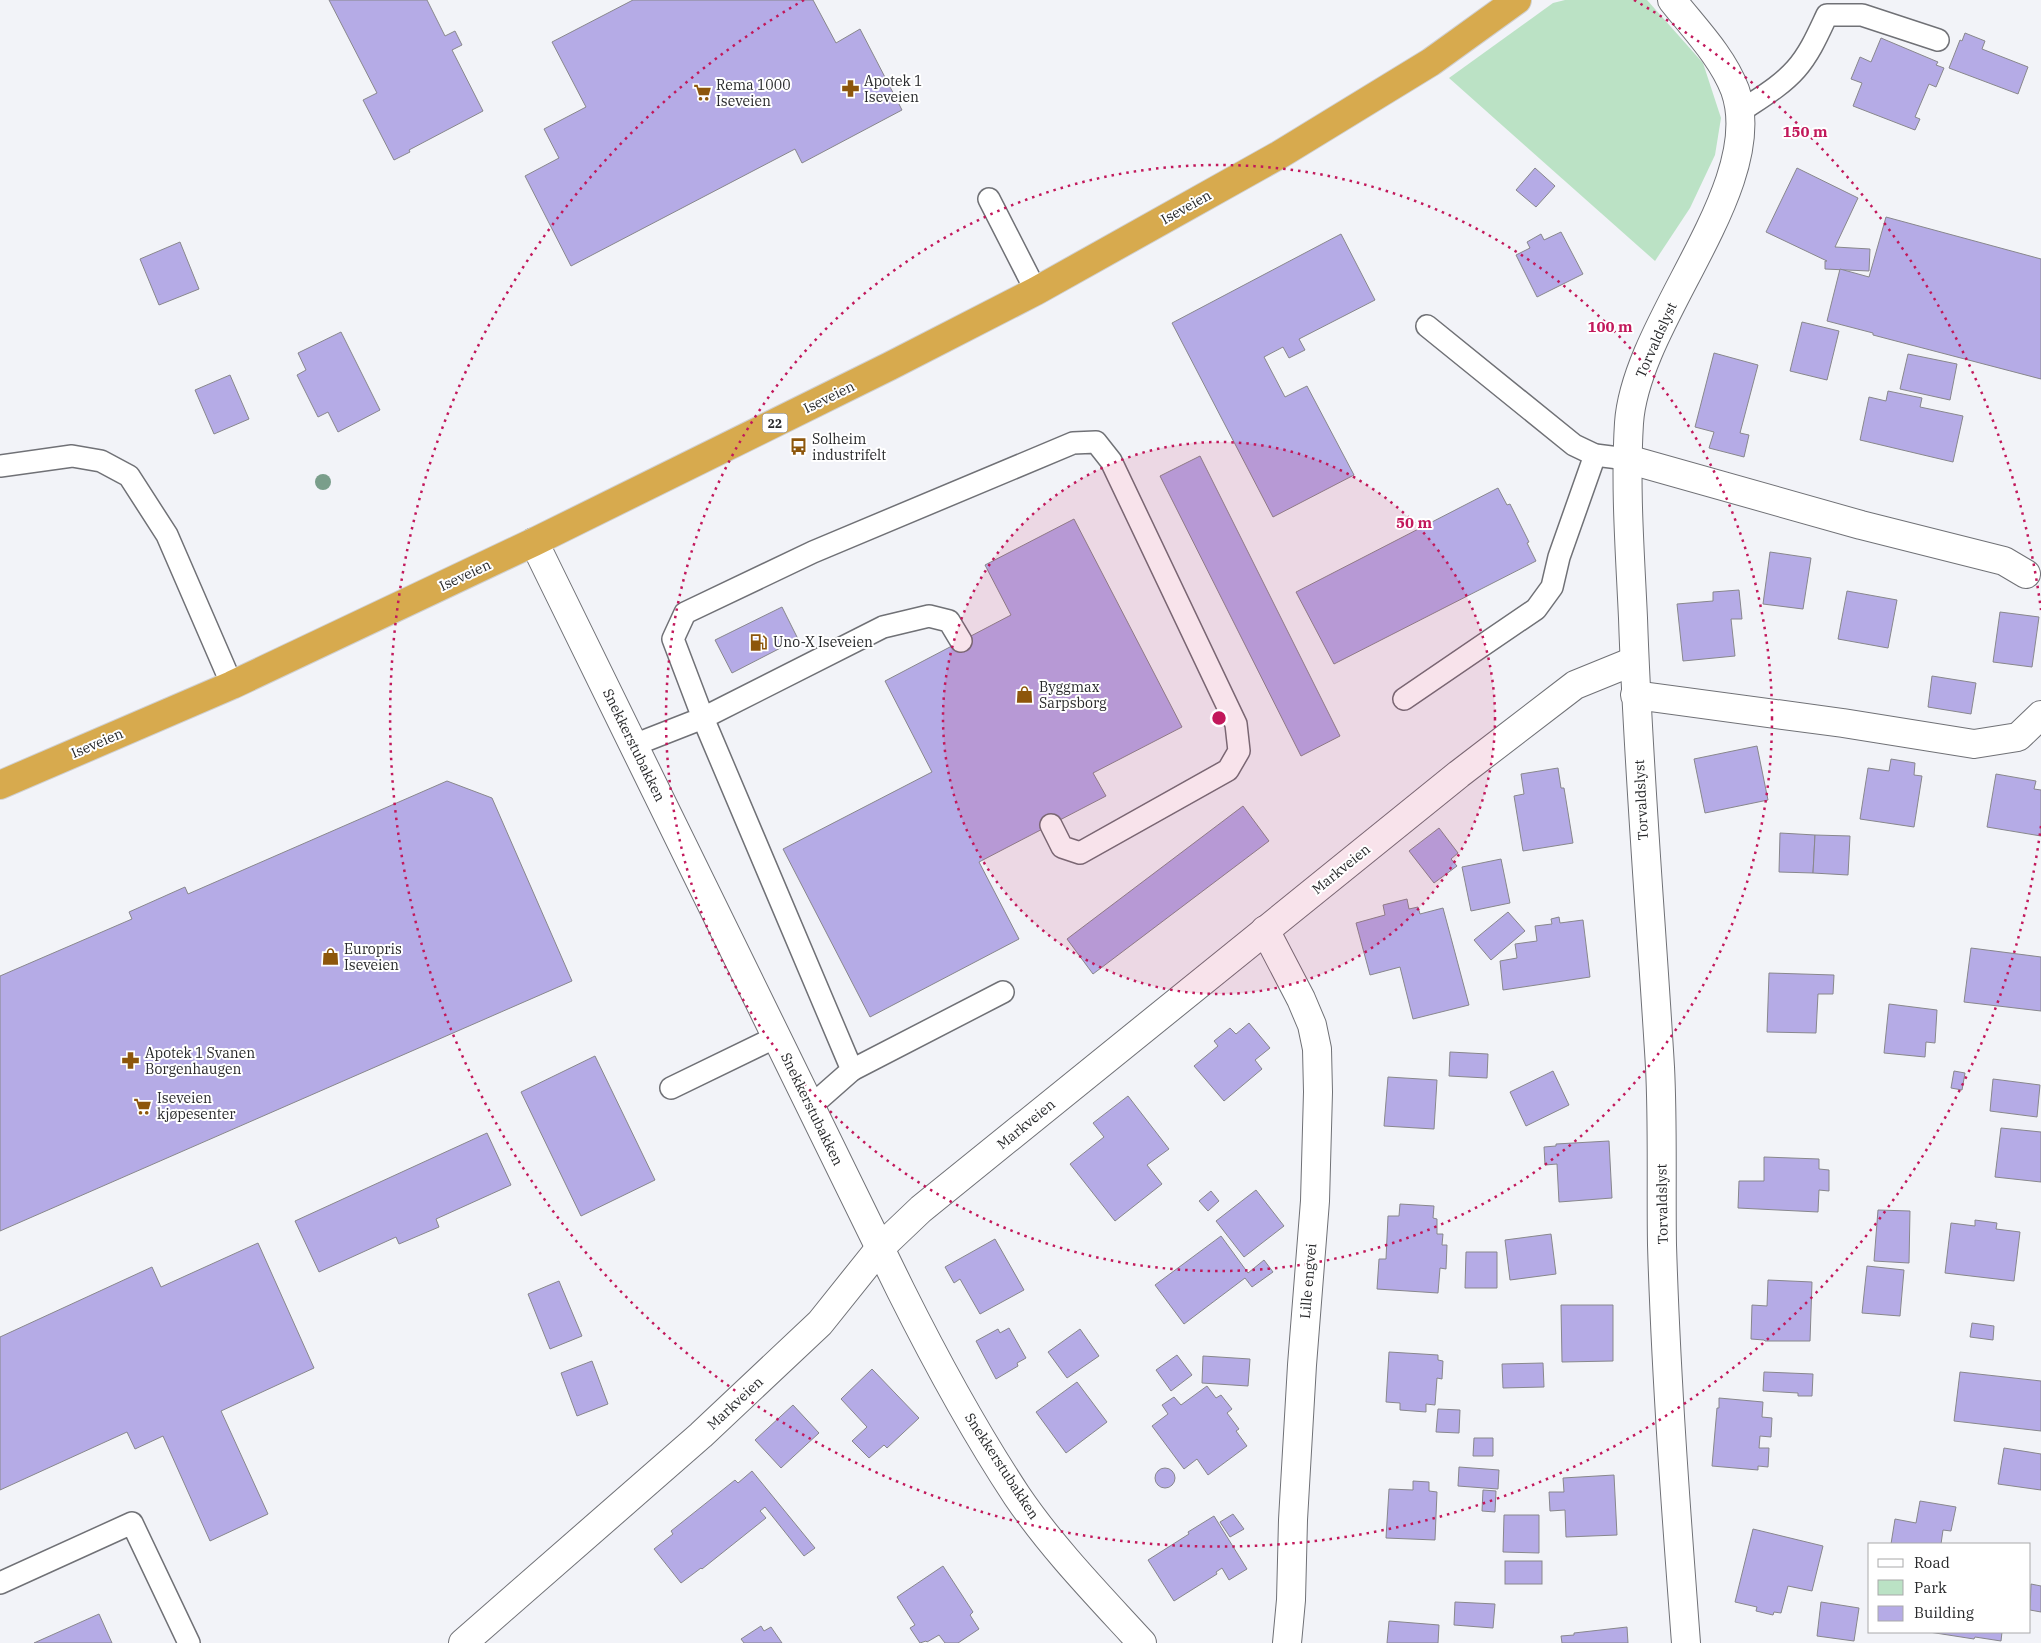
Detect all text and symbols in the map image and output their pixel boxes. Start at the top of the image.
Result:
place label: Apotek 1 Iseveien [864,72,922,106]
place label: Rema 1000 Iseveien [716,76,791,110]
pharmacy icon: Apotek 1 Iseveien [840,79,860,99]
supermarket icon: Rema 1000 Iseveien [692,83,712,103]
text: 150 m [1782,122,1828,141]
street label: Iseveien [1158,186,1214,228]
street label: Torvaldslyst [1631,299,1681,381]
text: 100 m [1587,317,1633,336]
street label: Iseveien [800,377,858,417]
road number: 22 [762,413,788,432]
place label: Solheim industrifelt [812,430,886,464]
bus stop icon: Solheim industrifelt [788,437,808,457]
text: 50 m [1396,513,1432,532]
street label: Iseveien [436,555,494,595]
fuel station icon: Uno-X Iseveien [749,632,769,652]
place label: Uno-X Iseveien [773,633,873,651]
place label: Byggmax Sarpsborg [1039,678,1107,712]
street label: Snekkerstubakken [599,685,669,805]
shop icon: Byggmax Sarpsborg [1015,685,1035,705]
centre of rings [1210,709,1228,727]
street label: Iseveien [68,724,126,762]
street label: Torvaldslyst [1630,759,1652,841]
street label: Markveien [1308,840,1374,898]
place label: Europris Iseveien [344,940,402,974]
shop icon: Europris Iseveien [320,947,340,967]
place label: Apotek 1 Svanen Borgenhaugen [145,1044,255,1078]
street label: Snekkerstubakken [777,1049,847,1169]
pharmacy icon: Apotek 1 Svanen Borgenhaugen [121,1051,141,1071]
place label: Iseveien kjøpesenter [157,1089,236,1123]
street label: Markveien [993,1095,1059,1153]
supermarket icon: Iseveien kjøpesenter [133,1096,153,1116]
street label: Torvaldslyst [1652,1163,1672,1245]
street label: Lille engvei [1296,1243,1320,1319]
street label: Markveien [703,1373,767,1433]
street label: Snekkerstubakken [961,1409,1043,1523]
legend [1868,1543,2031,1633]
text: Road [1914,1553,1950,1572]
text: Park [1914,1578,1947,1597]
text: Building [1914,1603,1974,1622]

